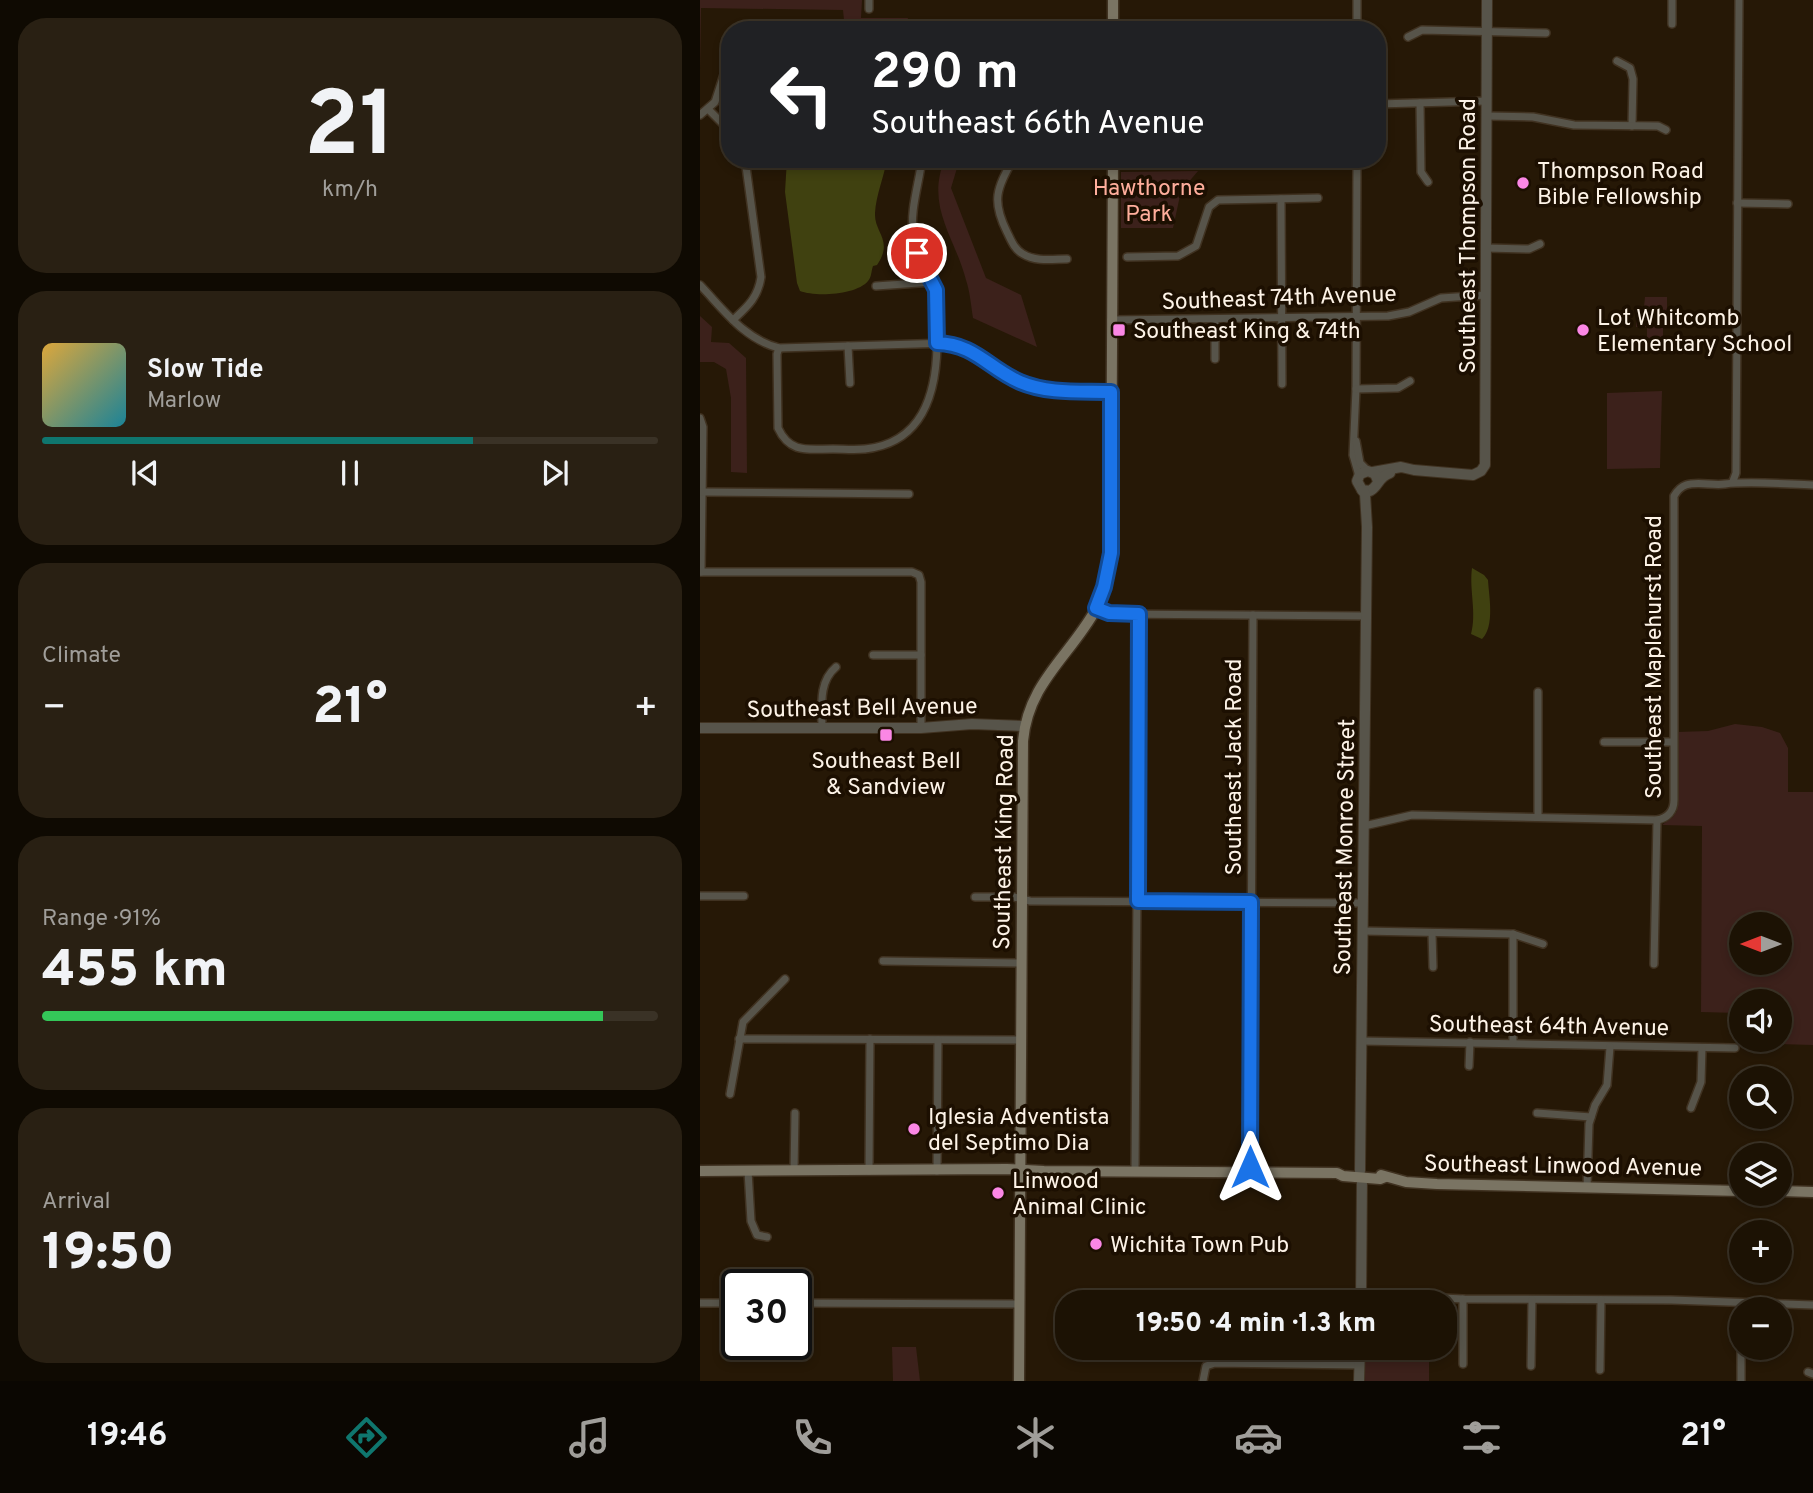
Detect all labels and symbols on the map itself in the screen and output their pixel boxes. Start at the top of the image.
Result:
street label: Southeast Thompson Road [1455,98,1484,374]
place label: Thompson Road Bible Fellowship [1537,158,1704,213]
park label: Hawthorne Park [1093,175,1205,230]
marker: Thompson Road Bible Fellowship [1515,175,1531,191]
pin [887,223,947,283]
street label: Southeast 74th Avenue [1161,281,1397,318]
place label: Lot Whitcomb Elementary School [1597,305,1792,360]
place label: Southeast King & 74th [1133,318,1361,347]
marker: Southeast King & 74th [1111,322,1127,338]
marker: Lot Whitcomb Elementary School [1575,322,1591,338]
street label: Southeast Maplehurst Road [1641,515,1670,799]
street label: Southeast Jack Road [1221,658,1250,876]
street label: Southeast Bell Avenue [746,693,978,726]
street label: Southeast Monroe Street [1330,718,1363,976]
marker: Southeast Bell & Sandview [878,727,894,743]
street label: Southeast King Road [989,734,1022,950]
place label: Southeast Bell & Sandview [811,748,961,803]
north arrow [1729,912,1792,975]
street label: Southeast 64th Avenue [1429,1011,1669,1044]
place label: Iglesia Adventista del Septimo Dia [928,1104,1109,1159]
marker: Iglesia Adventista del Septimo Dia [906,1121,922,1137]
position arrow [1213,1130,1287,1204]
street label: Southeast Linwood Avenue [1424,1151,1702,1184]
place label: Linwood Animal Clinic [1012,1168,1147,1223]
marker: Linwood Animal Clinic [990,1185,1006,1201]
place label: Wichita Town Pub [1110,1232,1289,1261]
marker: Wichita Town Pub [1088,1236,1104,1252]
speed limit sign: 30 [721,1269,812,1360]

